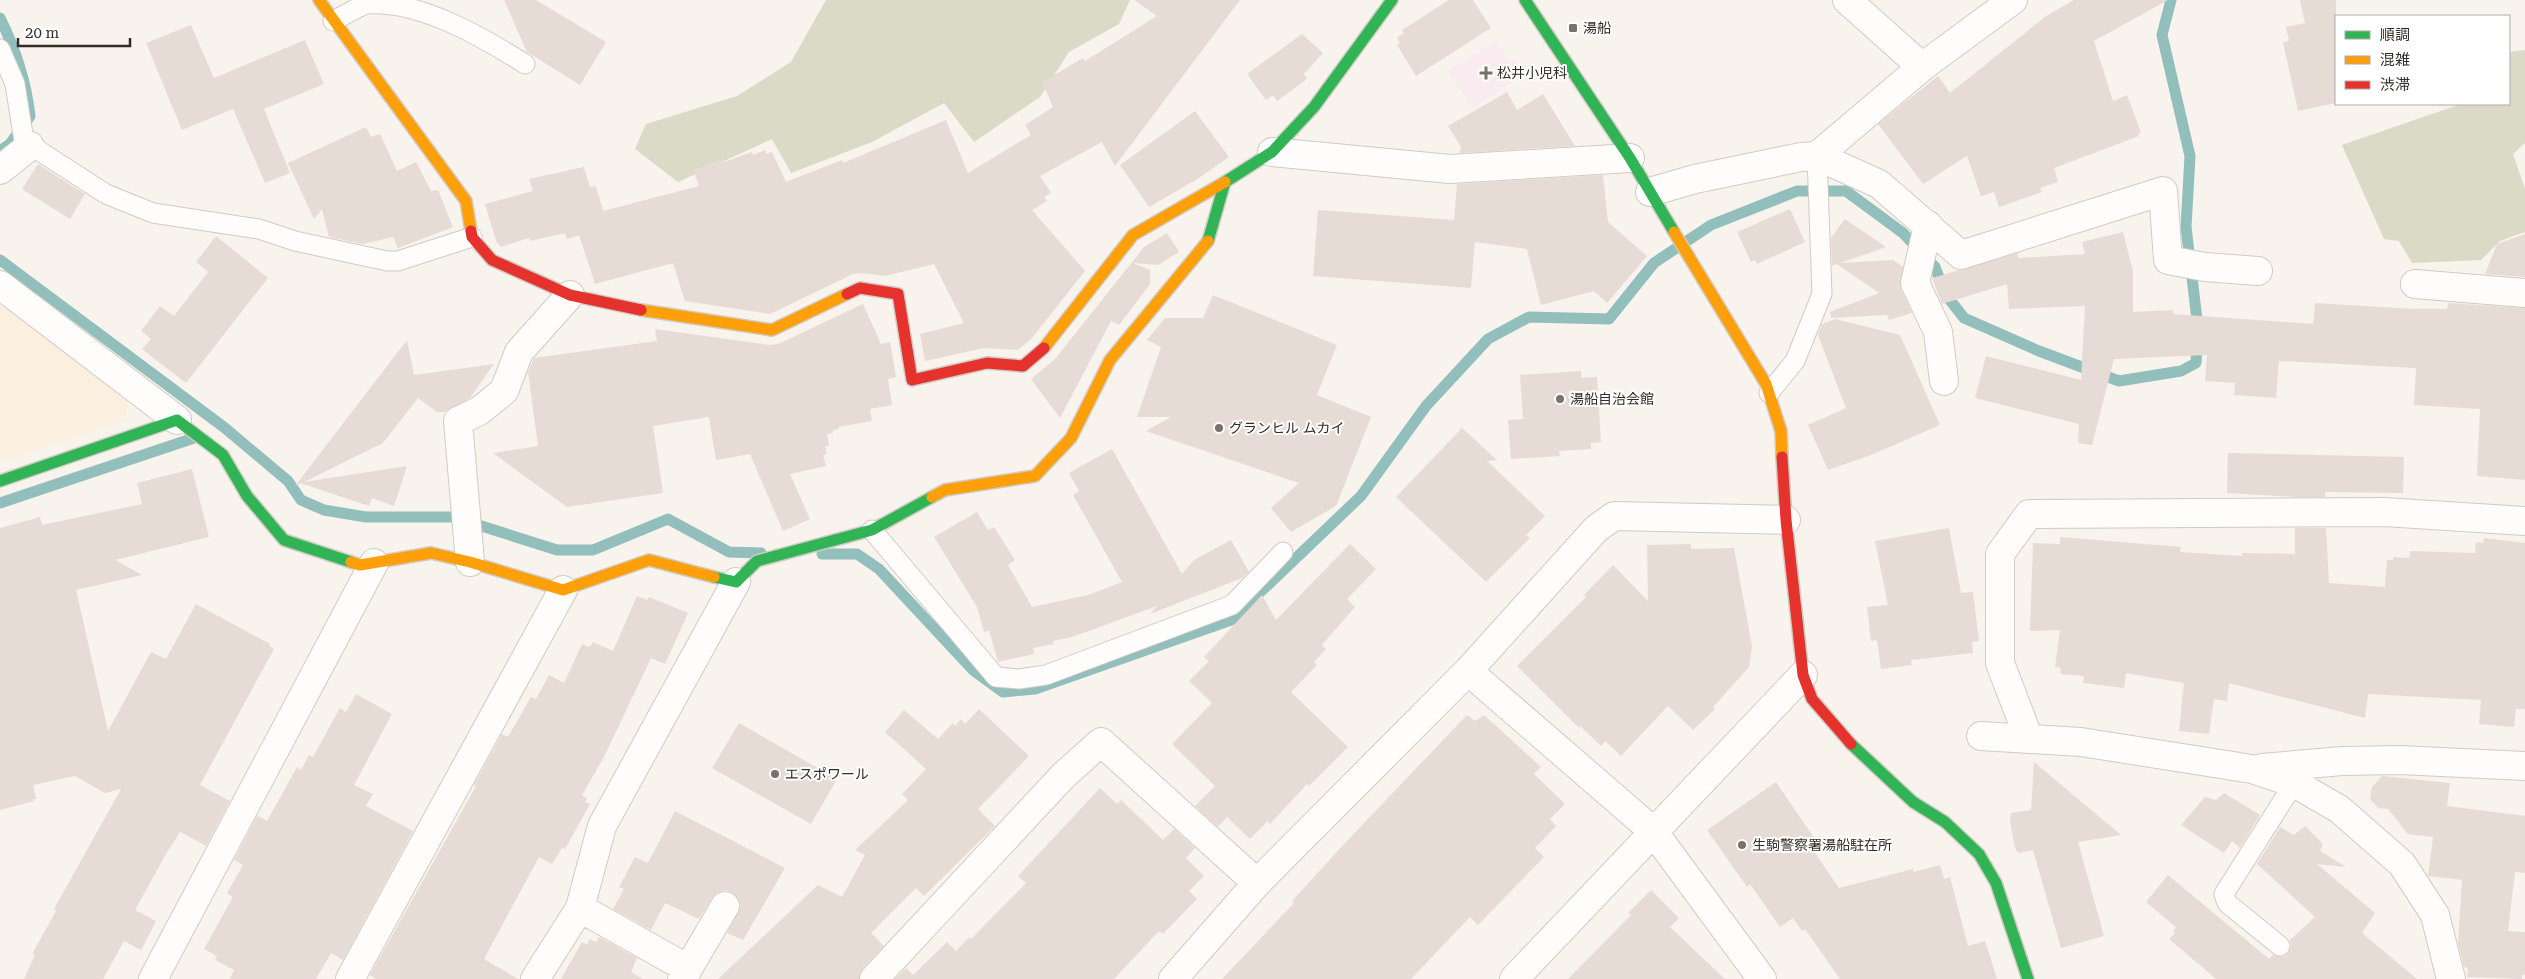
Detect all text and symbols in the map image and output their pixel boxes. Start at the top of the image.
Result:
scale bar [18,15,130,47]
legend [2335,15,2510,105]
place label: 湯船 [1583,20,1611,36]
marker: 湯船 [1567,22,1579,34]
text: 20 m [25,24,60,42]
text: 順調 [2380,26,2410,44]
text: 混雑 [2380,51,2410,69]
place label: 松井小児科 [1497,65,1567,81]
marker: 松井小児科 [1479,66,1493,80]
text: 渋滞 [2380,76,2410,94]
place label: 湯船自治会館 [1570,391,1654,407]
marker: 湯船自治会館 [1554,393,1566,405]
place label: グランヒル ムカイ [1229,420,1345,436]
marker: グランヒル ムカイ [1213,422,1225,434]
place label: エスポワール [785,766,869,782]
marker: エスポワール [769,768,781,780]
place label: 生駒警察署湯船駐在所 [1752,837,1892,853]
marker: 生駒警察署湯船駐在所 [1736,839,1748,851]

